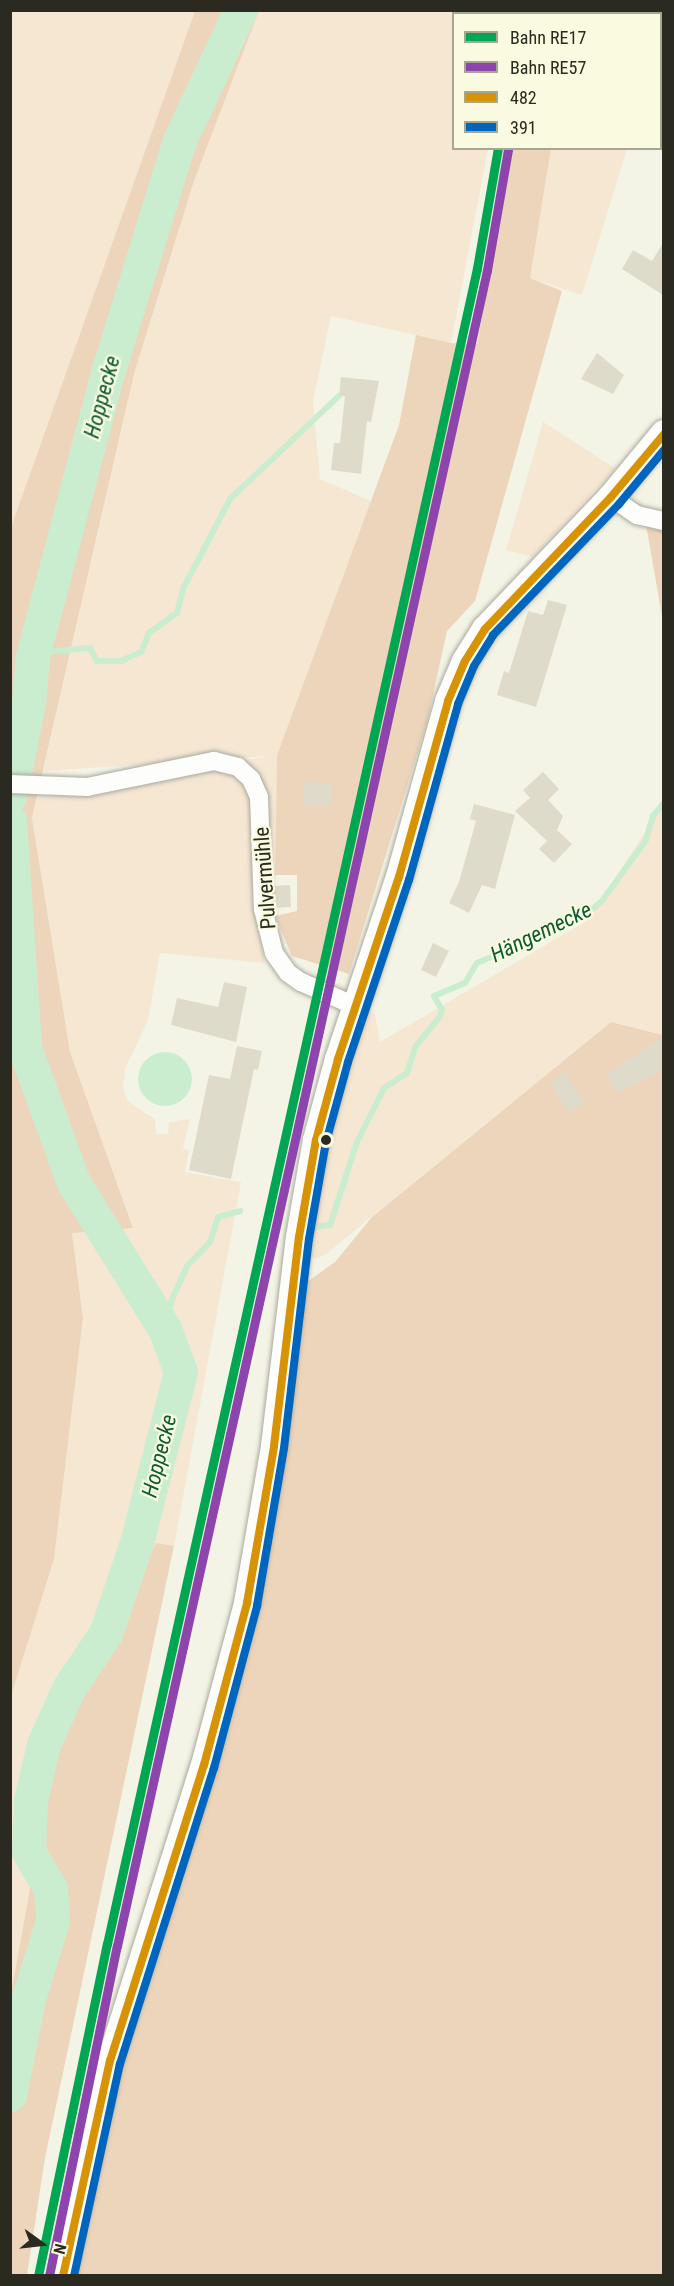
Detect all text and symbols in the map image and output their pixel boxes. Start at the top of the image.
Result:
legend [452,12,662,150]
text: Bahn RE17 [510,27,586,48]
text: Bahn RE57 [510,57,586,78]
text: 482 [510,87,537,108]
text: 391 [510,117,537,138]
water label: Hoppecke [78,353,126,441]
street label: Pulvermühle [249,826,281,930]
water label: Hängemecke [486,896,596,968]
unlabelled marker [320,1134,332,1146]
water label: Hoppecke [136,1412,182,1500]
north arrow [12,2214,72,2274]
text: N [49,2242,70,2256]

